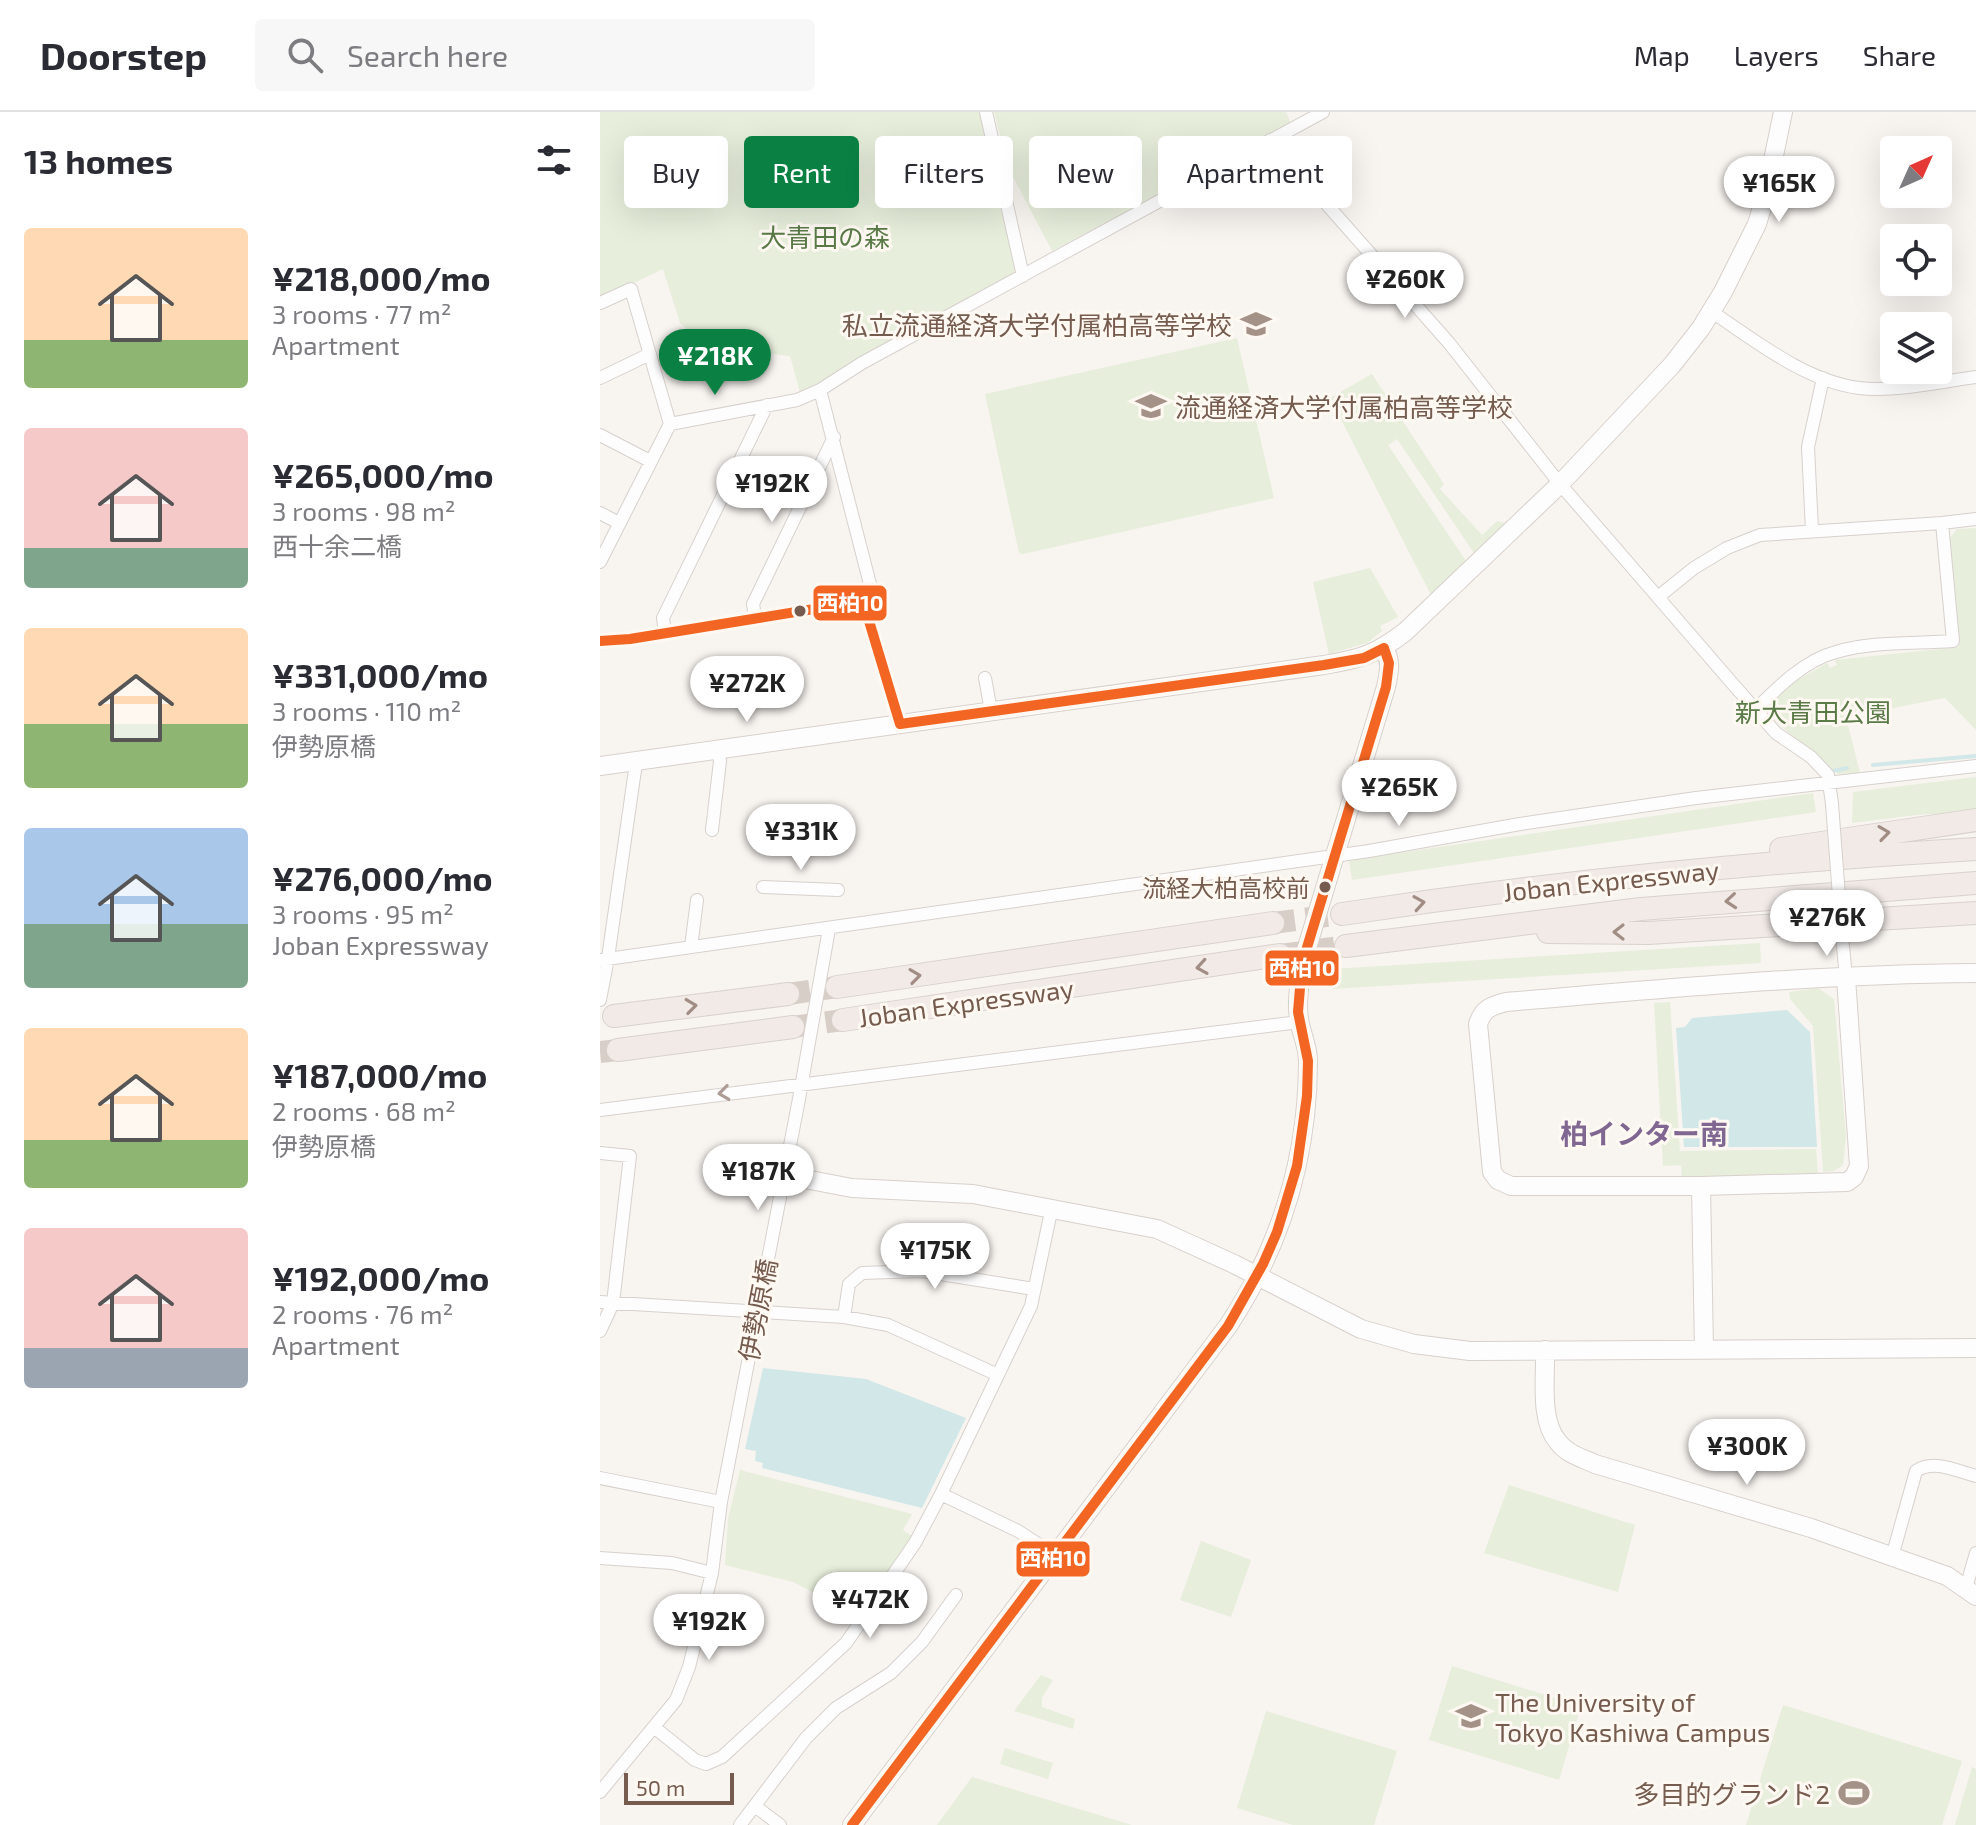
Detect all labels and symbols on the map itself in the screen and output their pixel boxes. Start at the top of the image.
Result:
north arrow [1880,136,1952,208]
pin: ¥165K [1723,156,1835,224]
park label: 大青田の森 [760,221,890,252]
pin: ¥260K [1349,252,1461,320]
school or university icon: 私立流通経済大学付属柏高等学校 [1239,307,1273,341]
place label: 私立流通経済大学付属柏高等学校 [842,309,1232,340]
pin: ¥218K [659,329,771,397]
school or university icon: 流通経済大学付属柏高等学校 [1134,389,1168,423]
place label: 流通経済大学付属柏高等学校 [1175,391,1513,422]
pin: ¥192K [716,456,828,524]
line badge: 西柏10 [812,584,888,622]
text: 西柏10 [816,589,884,615]
unlabelled marker [792,603,808,619]
pin: ¥272K [691,656,803,724]
park label: 新大青田公園 [1735,696,1891,727]
pin: ¥265K [1343,760,1455,828]
pin: ¥331K [745,804,857,872]
one-way arrow [1878,825,1891,842]
street label: Joban Expressway [1502,853,1721,907]
place label: 流経大柏高校前 [1142,873,1310,902]
marker: 流経大柏高校前 [1317,879,1333,895]
pin: ¥276K [1771,890,1883,958]
one-way arrow [1724,892,1737,909]
one-way arrow [1412,895,1426,912]
one-way arrow [1612,923,1625,941]
line badge: 西柏10 [1264,949,1340,987]
text: 西柏10 [1268,954,1336,980]
one-way arrow [1196,958,1209,975]
one-way arrow [908,968,921,985]
street label: Joban Expressway [856,972,1076,1032]
one-way arrow [685,998,698,1015]
one-way arrow [717,1084,731,1101]
district label: 柏インター南 [1560,1116,1728,1150]
pin: ¥187K [702,1144,814,1212]
pin: ¥175K [879,1223,991,1291]
street label: 伊勢原橋 [732,1256,782,1364]
pin: ¥300K [1691,1419,1803,1487]
line badge: 西柏10 [1015,1540,1091,1578]
text: 西柏10 [1019,1544,1087,1570]
pin: ¥472K [814,1572,926,1640]
pin: ¥192K [653,1594,765,1662]
place label: The University of Tokyo Kashiwa Campus [1495,1686,1770,1747]
school or university icon: The University of Tokyo Kashiwa Campus [1454,1699,1488,1733]
scale bar [624,1769,734,1805]
sports icon: 多目的グランド2 [1837,1776,1871,1810]
place label: 多目的グランド2 [1633,1778,1830,1809]

